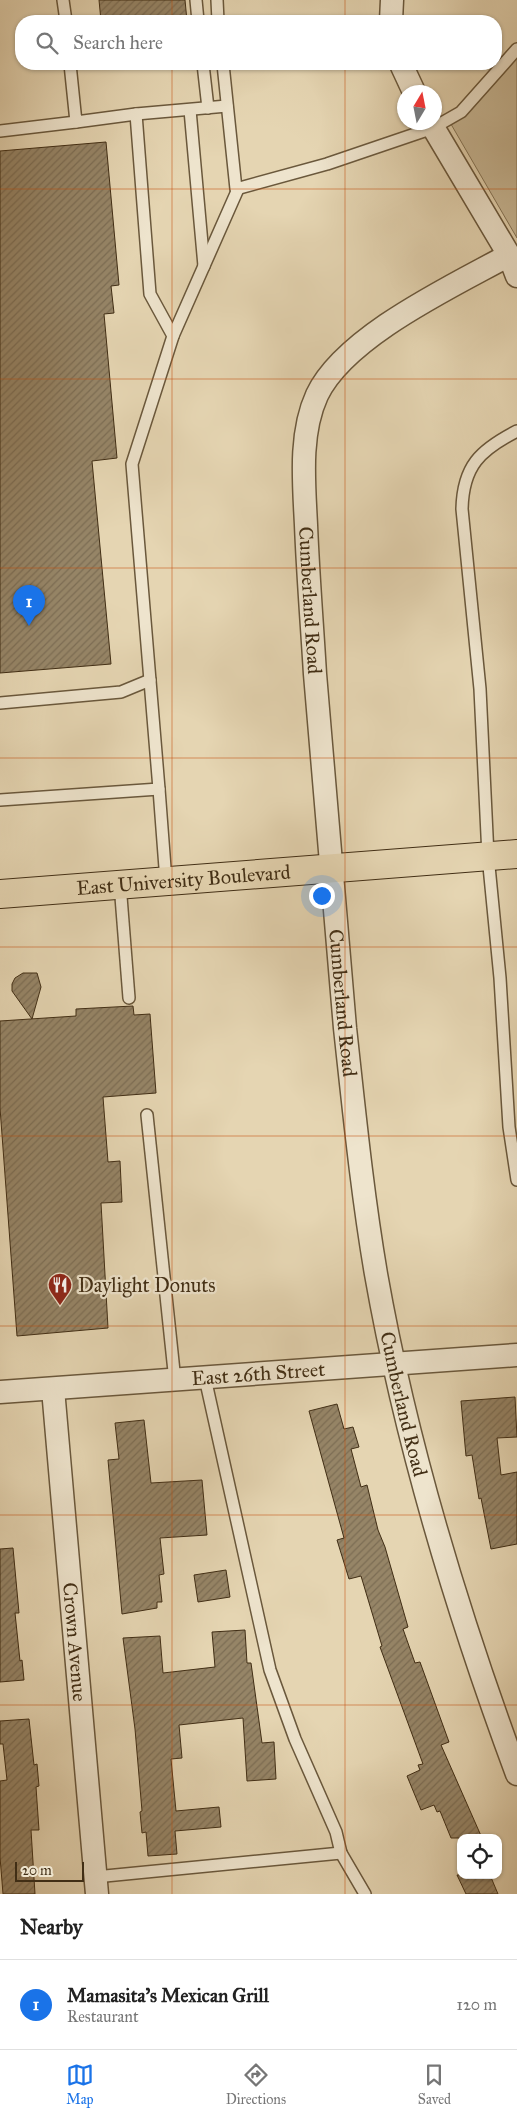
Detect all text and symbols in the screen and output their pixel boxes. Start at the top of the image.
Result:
search box [15,15,502,70]
icon: search [33,29,61,57]
text: Search here [73,31,163,54]
north arrow [397,85,442,130]
street label: Cumberland Road [294,526,327,675]
pin: 1 [13,585,45,626]
street label: East University Boulevard [75,860,291,900]
your location [309,883,335,909]
street label: Cumberland Road [324,928,362,1078]
restaurant icon: Daylight Donuts [47,1272,73,1306]
place label: Daylight Donuts [78,1273,216,1298]
street label: Cumberland Road [375,1329,433,1479]
street label: East 26th Street [191,1357,326,1390]
street label: Crown Avenue [58,1581,92,1703]
map controls [457,1834,502,1879]
button: locate [457,1834,502,1879]
scale bar [15,1859,84,1882]
text: 20 m [22,1862,52,1879]
text: Nearby [20,1914,83,1940]
text: Mamasita's Mexican Grill [67,1984,269,2007]
text: 1 [33,1995,39,2014]
text: 120 m [457,1995,497,2014]
text: Restaurant [67,2007,139,2026]
tab: Map [66,2061,94,2108]
tab: Directions [226,2061,286,2108]
tab: Saved [418,2061,451,2108]

